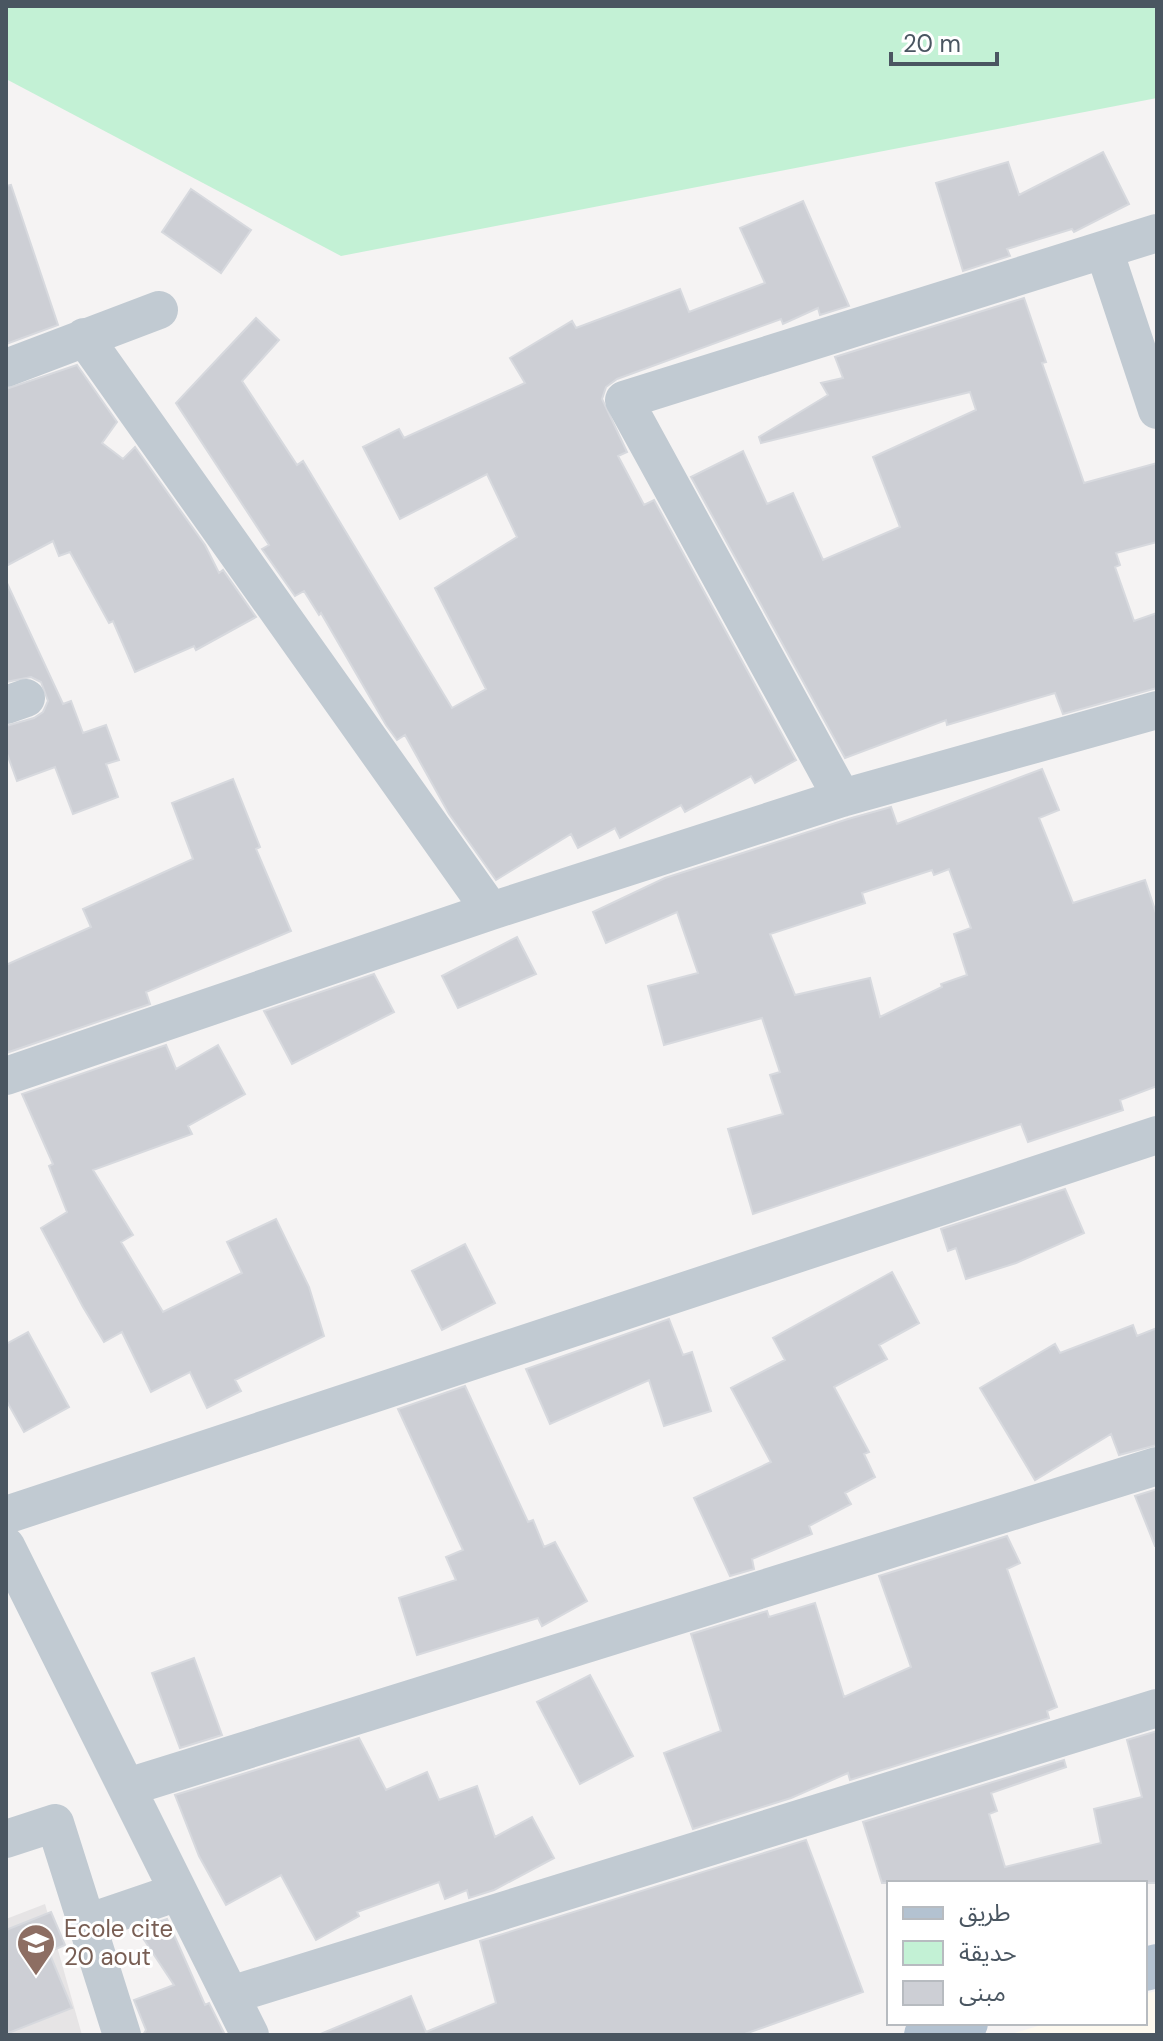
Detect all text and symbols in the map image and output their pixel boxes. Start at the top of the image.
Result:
scale bar [891,16,997,66]
text: 20 m [903,28,961,59]
legend [887,1881,1147,2025]
text: طريق [959,1897,1011,1928]
place label: Ecole cite 20 aout [64,1913,173,1972]
school or university icon: Ecole cite 20 aout [15,1922,57,1977]
text: حديقة [959,1937,1017,1968]
text: مبنى [959,1977,1006,2008]

